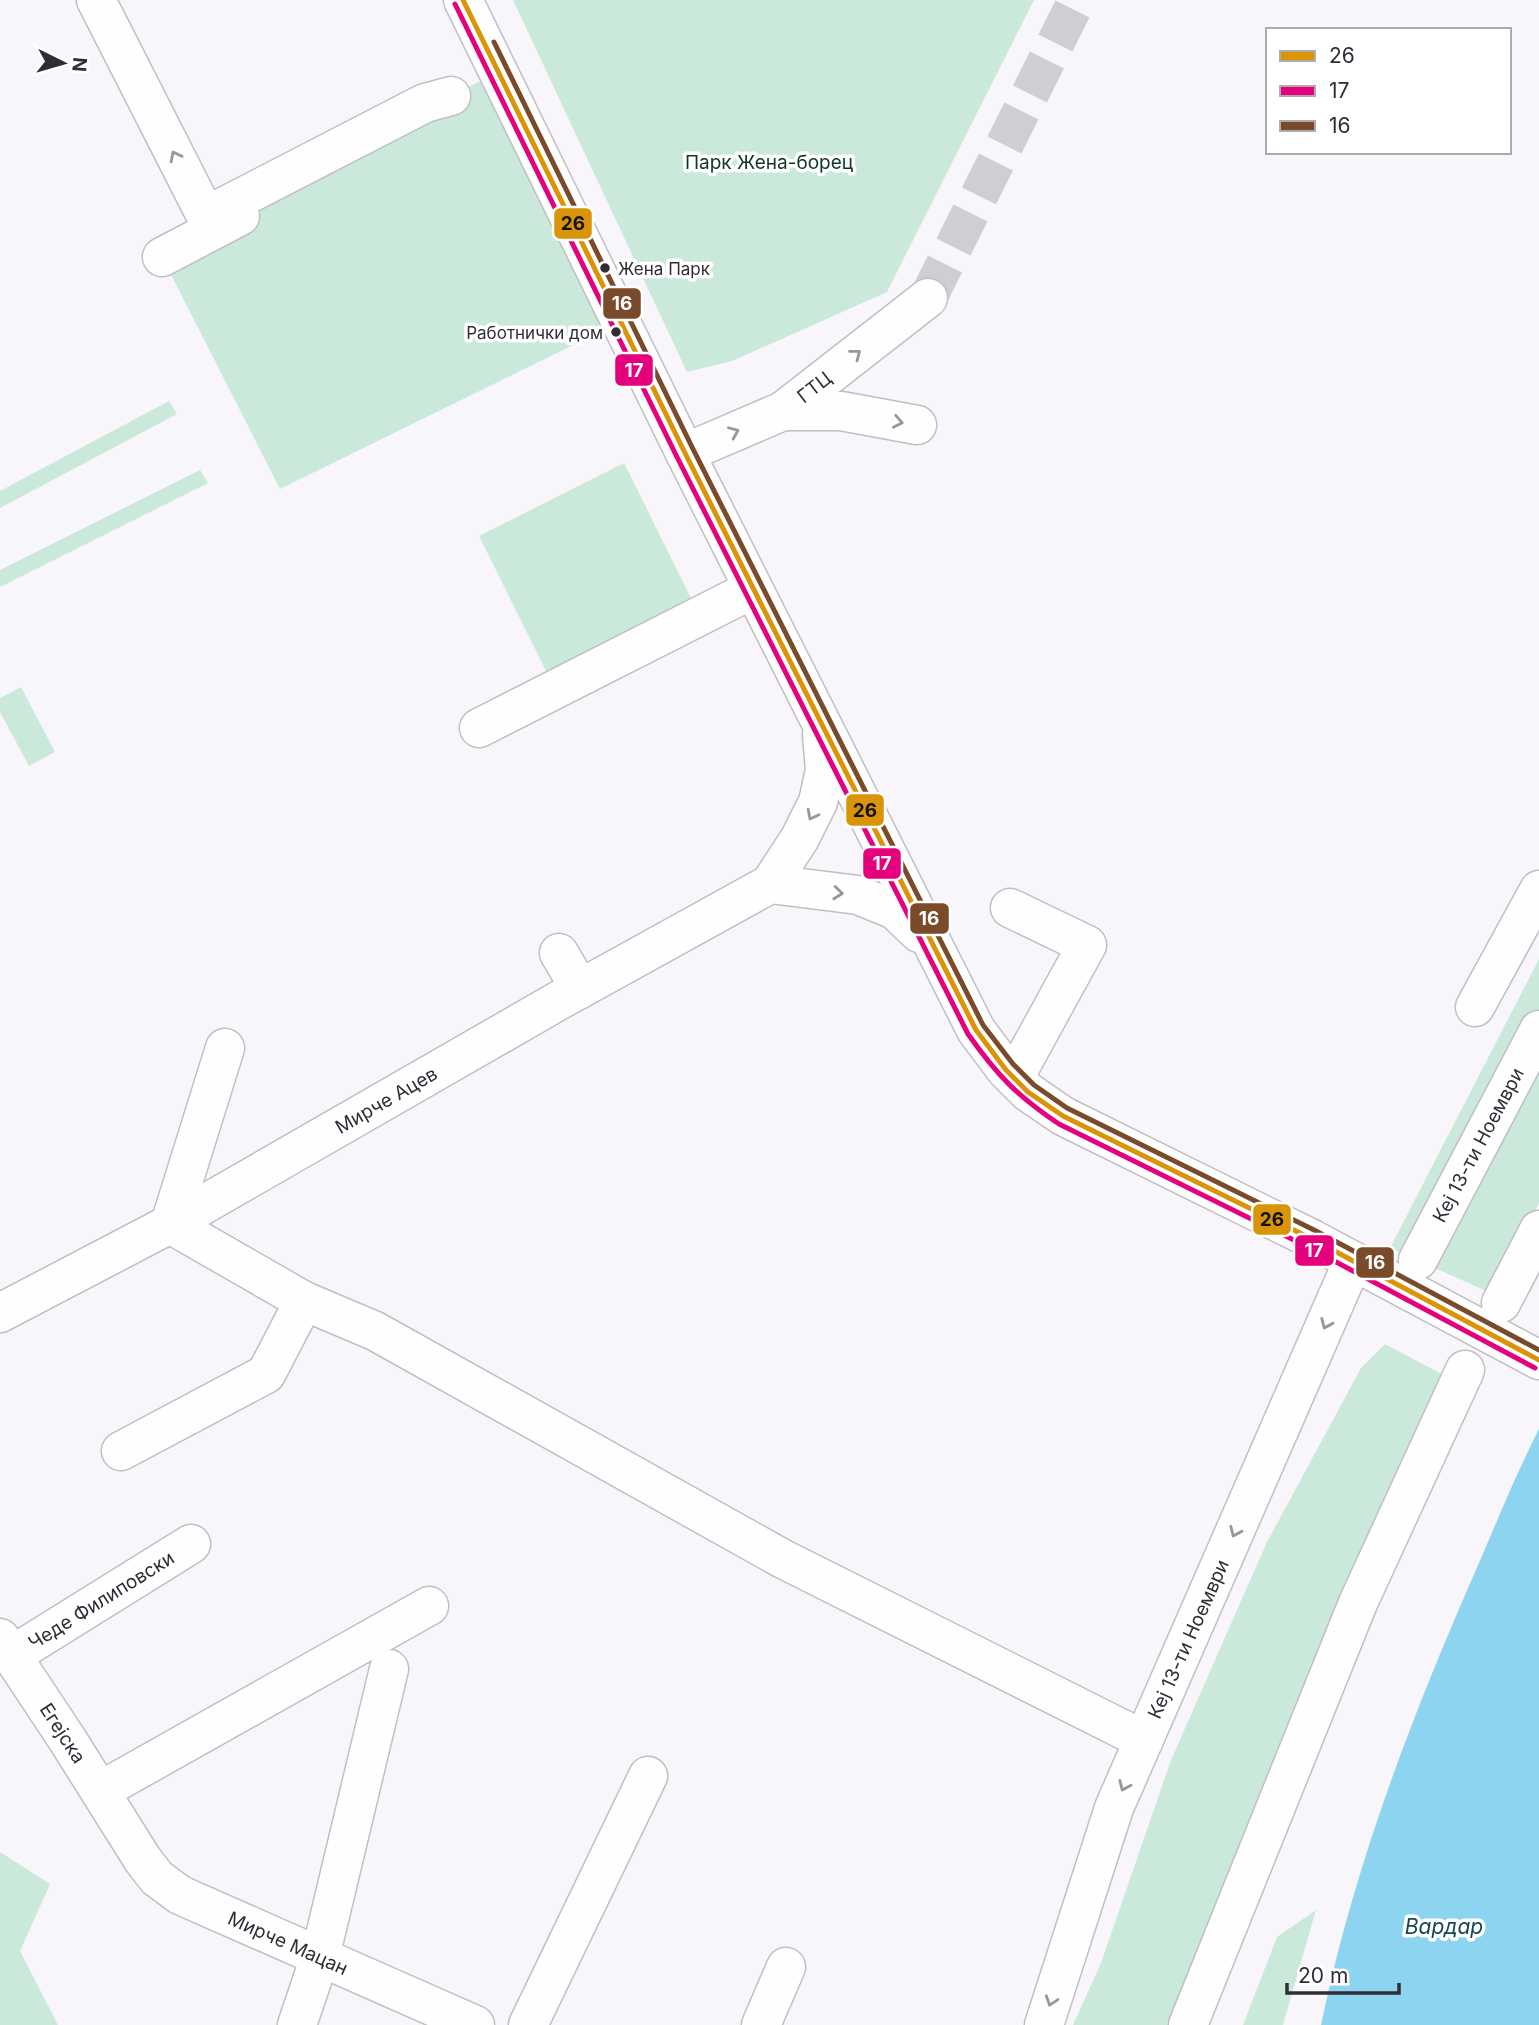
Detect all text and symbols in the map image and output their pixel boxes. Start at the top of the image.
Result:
north arrow [28,28,98,98]
legend [1266,28,1511,154]
text: 26 [1329,43,1355,68]
text: N [67,56,92,73]
text: 17 [1329,78,1349,103]
text: 16 [1329,113,1351,138]
one-way arrow [170,150,184,163]
park label: Парк Жена-борец [685,151,854,174]
line badge: 26 [553,207,593,240]
text: 26 [561,212,585,235]
place label: Жена Парк [618,259,710,279]
marker: Жена Парк [598,261,612,275]
line badge: 16 [602,287,642,320]
text: 16 [612,292,632,315]
place label: Работнички дом [466,323,603,343]
marker: Работнички дом [609,325,623,339]
one-way arrow [848,350,861,363]
line badge: 17 [614,353,654,387]
text: 17 [624,359,644,382]
street label: ГТЦ [793,367,836,408]
one-way arrow [892,413,904,428]
one-way arrow [727,426,739,440]
line badge: 26 [845,793,885,827]
text: 26 [853,799,877,822]
one-way arrow [806,807,820,820]
line badge: 17 [862,847,902,880]
text: 17 [872,852,892,875]
one-way arrow [832,885,843,900]
line badge: 16 [909,902,950,935]
text: 16 [919,907,939,930]
street label: Мирче Ацев [331,1062,441,1139]
street label: Кеј 13-ти Ноември [1428,1064,1529,1226]
line badge: 26 [1252,1203,1292,1236]
text: 26 [1260,1208,1284,1231]
line badge: 17 [1294,1234,1335,1267]
text: 17 [1304,1239,1324,1262]
line badge: 16 [1355,1246,1395,1279]
text: 16 [1365,1251,1385,1274]
one-way arrow [1320,1316,1334,1329]
one-way arrow [1229,1525,1243,1538]
street label: Чеде Филиповски [24,1546,178,1655]
street label: Кеј 13-ти Ноември [1143,1556,1234,1722]
street label: Егејска [35,1699,90,1768]
one-way arrow [1118,1778,1132,1791]
street label: Мирче Мацан [224,1907,351,1980]
water label: Вардар [1405,1914,1483,1939]
scale bar [1287,1952,1399,1996]
text: 20 m [1298,1963,1348,1988]
one-way arrow [1045,1995,1060,2007]

